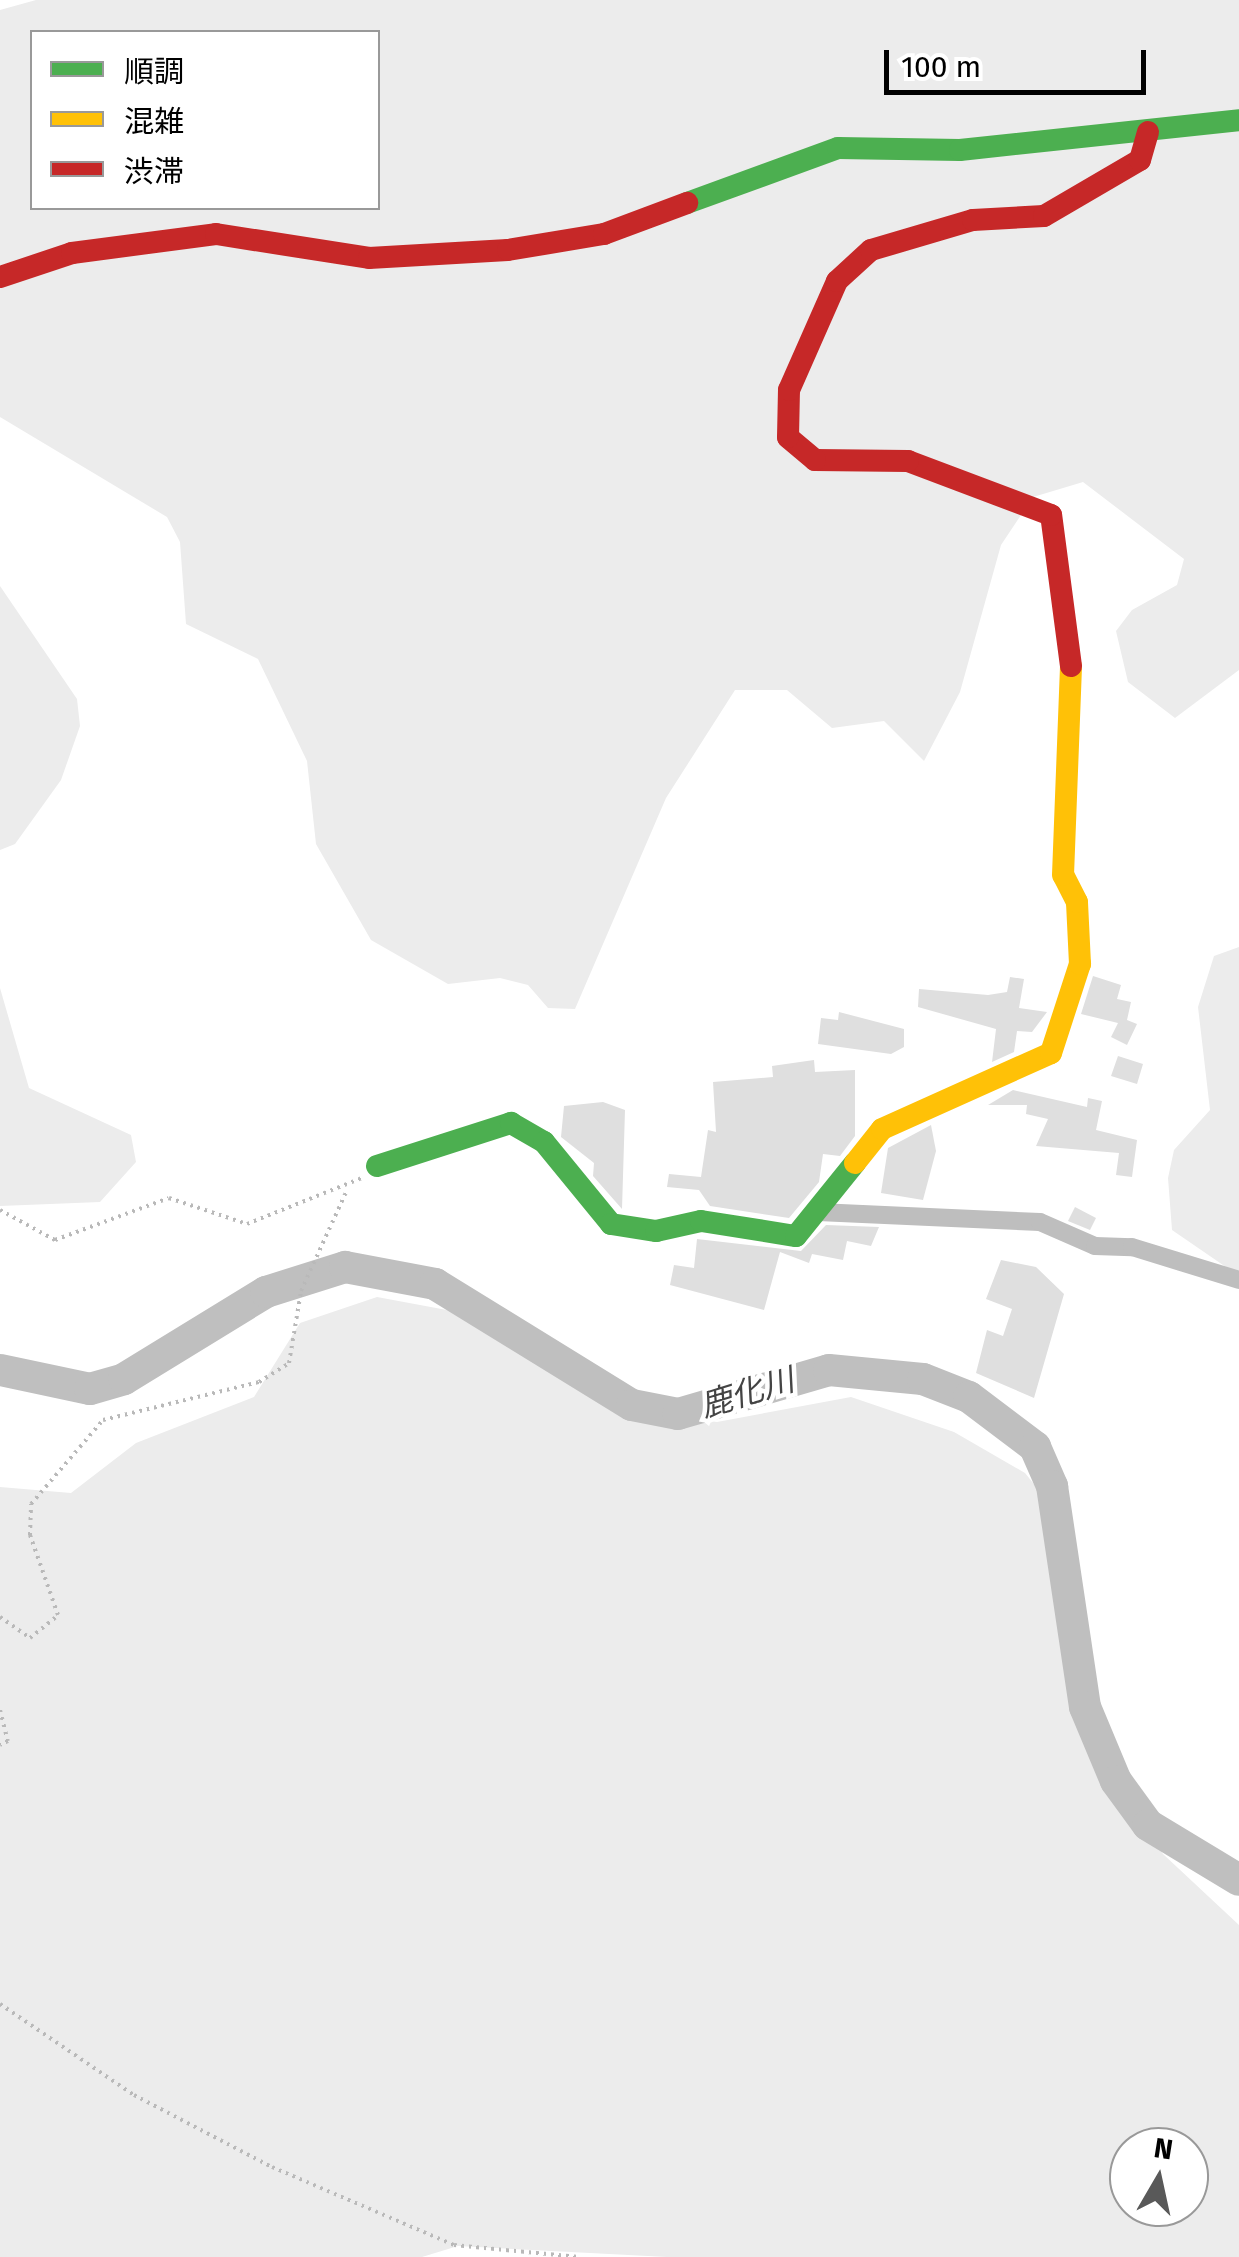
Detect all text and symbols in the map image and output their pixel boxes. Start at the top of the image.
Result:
legend [30,30,380,210]
scale bar [889,30,1152,92]
text: 100 m [901,49,981,85]
text: 順調 [124,54,184,90]
text: 混雑 [124,104,184,140]
text: 渋滞 [124,154,184,190]
water label: 鹿化川 [695,1361,799,1425]
north arrow [1109,2127,1209,2227]
text: N [1152,2131,1175,2167]

